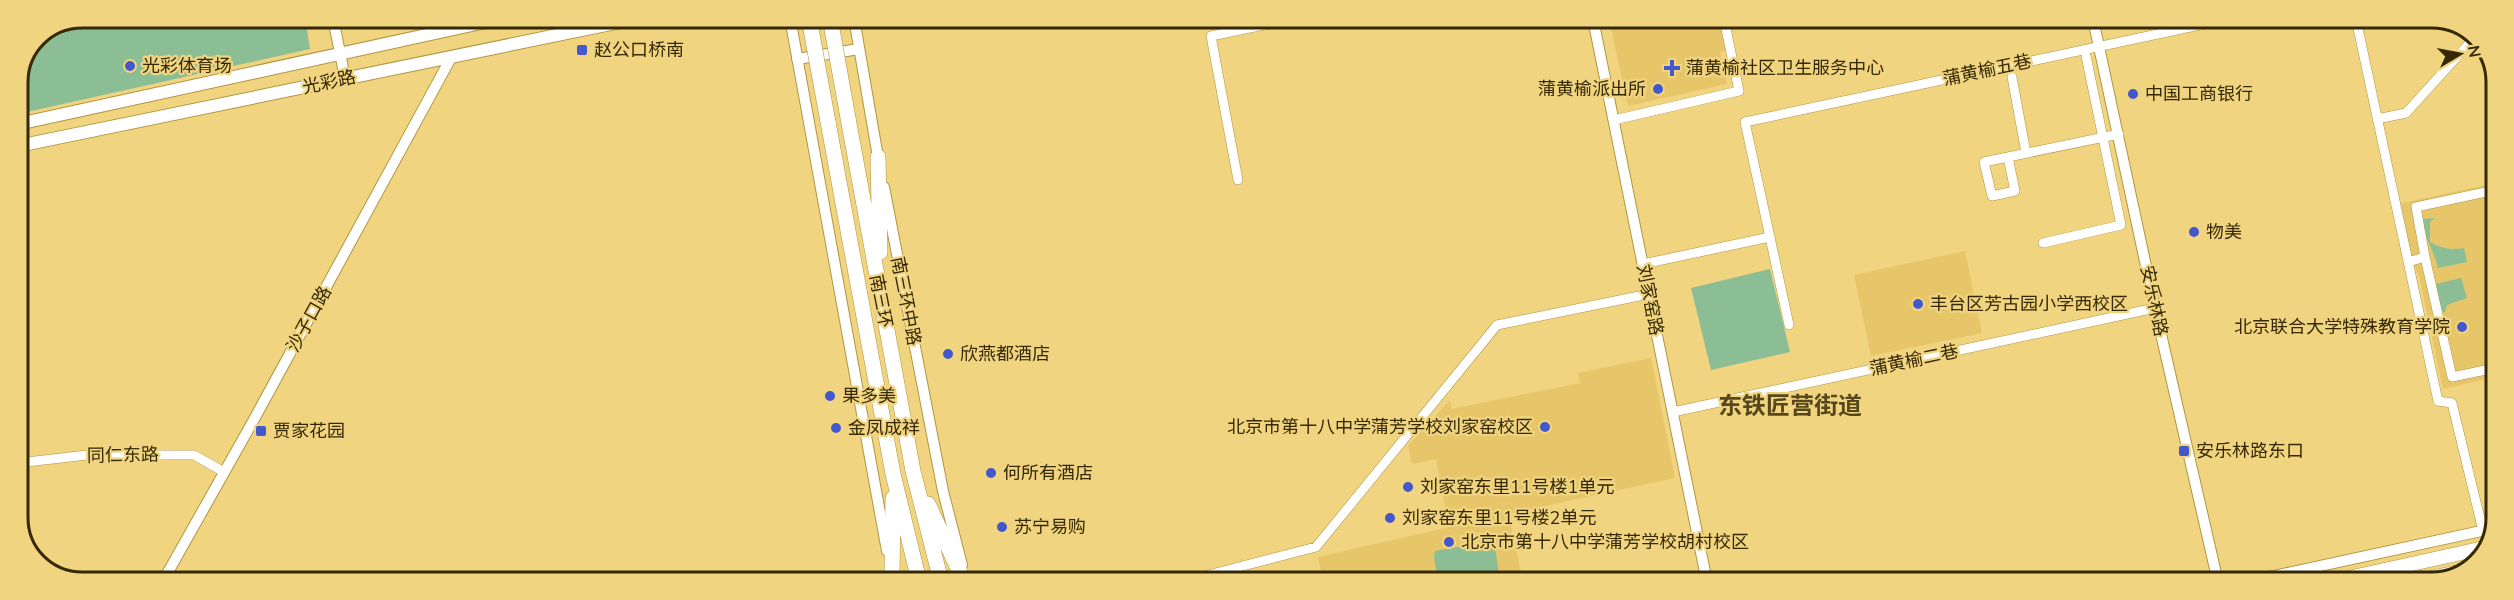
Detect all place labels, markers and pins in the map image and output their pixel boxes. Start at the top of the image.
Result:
place label: 赵公口桥南 [594,38,684,62]
marker: 赵公口桥南 [575,43,589,57]
place label: 光彩体育场 [142,54,232,78]
place label: 蒲黄榆社区卫生服务中心 [1686,56,1884,80]
marker: 光彩体育场 [123,59,137,73]
marker: 蒲黄榆社区卫生服务中心 [1663,59,1681,77]
place label: 蒲黄榆派出所 [1538,77,1646,101]
marker: 蒲黄榆派出所 [1651,82,1665,96]
place label: 中国工商银行 [2145,82,2253,106]
marker: 中国工商银行 [2126,87,2140,101]
place label: 物美 [2206,220,2242,244]
marker: 物美 [2187,225,2201,239]
place label: 丰台区芳古园小学西校区 [1930,292,2128,316]
marker: 丰台区芳古园小学西校区 [1911,297,1925,311]
place label: 北京联合大学特殊教育学院 [2234,315,2450,339]
marker: 北京联合大学特殊教育学院 [2455,320,2469,334]
place label: 欣燕都酒店 [960,342,1050,366]
marker: 欣燕都酒店 [941,347,955,361]
place label: 果多美 [842,384,896,408]
marker: 果多美 [823,389,837,403]
place label: 北京市第十八中学蒲芳学校刘家窑校区 [1227,415,1533,439]
place label: 金凤成祥 [848,416,920,440]
place label: 贾家花园 [273,419,345,443]
marker: 北京市第十八中学蒲芳学校刘家窑校区 [1538,420,1552,434]
marker: 金凤成祥 [829,421,843,435]
marker: 贾家花园 [254,424,268,438]
place label: 安乐林路东口 [2196,439,2304,463]
marker: 安乐林路东口 [2177,444,2191,458]
place label: 何所有酒店 [1003,461,1093,485]
marker: 何所有酒店 [984,466,998,480]
place label: 刘家窑东里11号楼1单元 [1420,475,1614,499]
marker: 刘家窑东里11号楼1单元 [1401,480,1415,494]
place label: 刘家窑东里11号楼2单元 [1402,506,1596,530]
marker: 刘家窑东里11号楼2单元 [1383,511,1397,525]
place label: 苏宁易购 [1014,515,1086,539]
marker: 苏宁易购 [995,520,1009,534]
place label: 北京市第十八中学蒲芳学校胡村校区 [1461,530,1749,554]
marker: 北京市第十八中学蒲芳学校胡村校区 [1442,535,1456,549]

